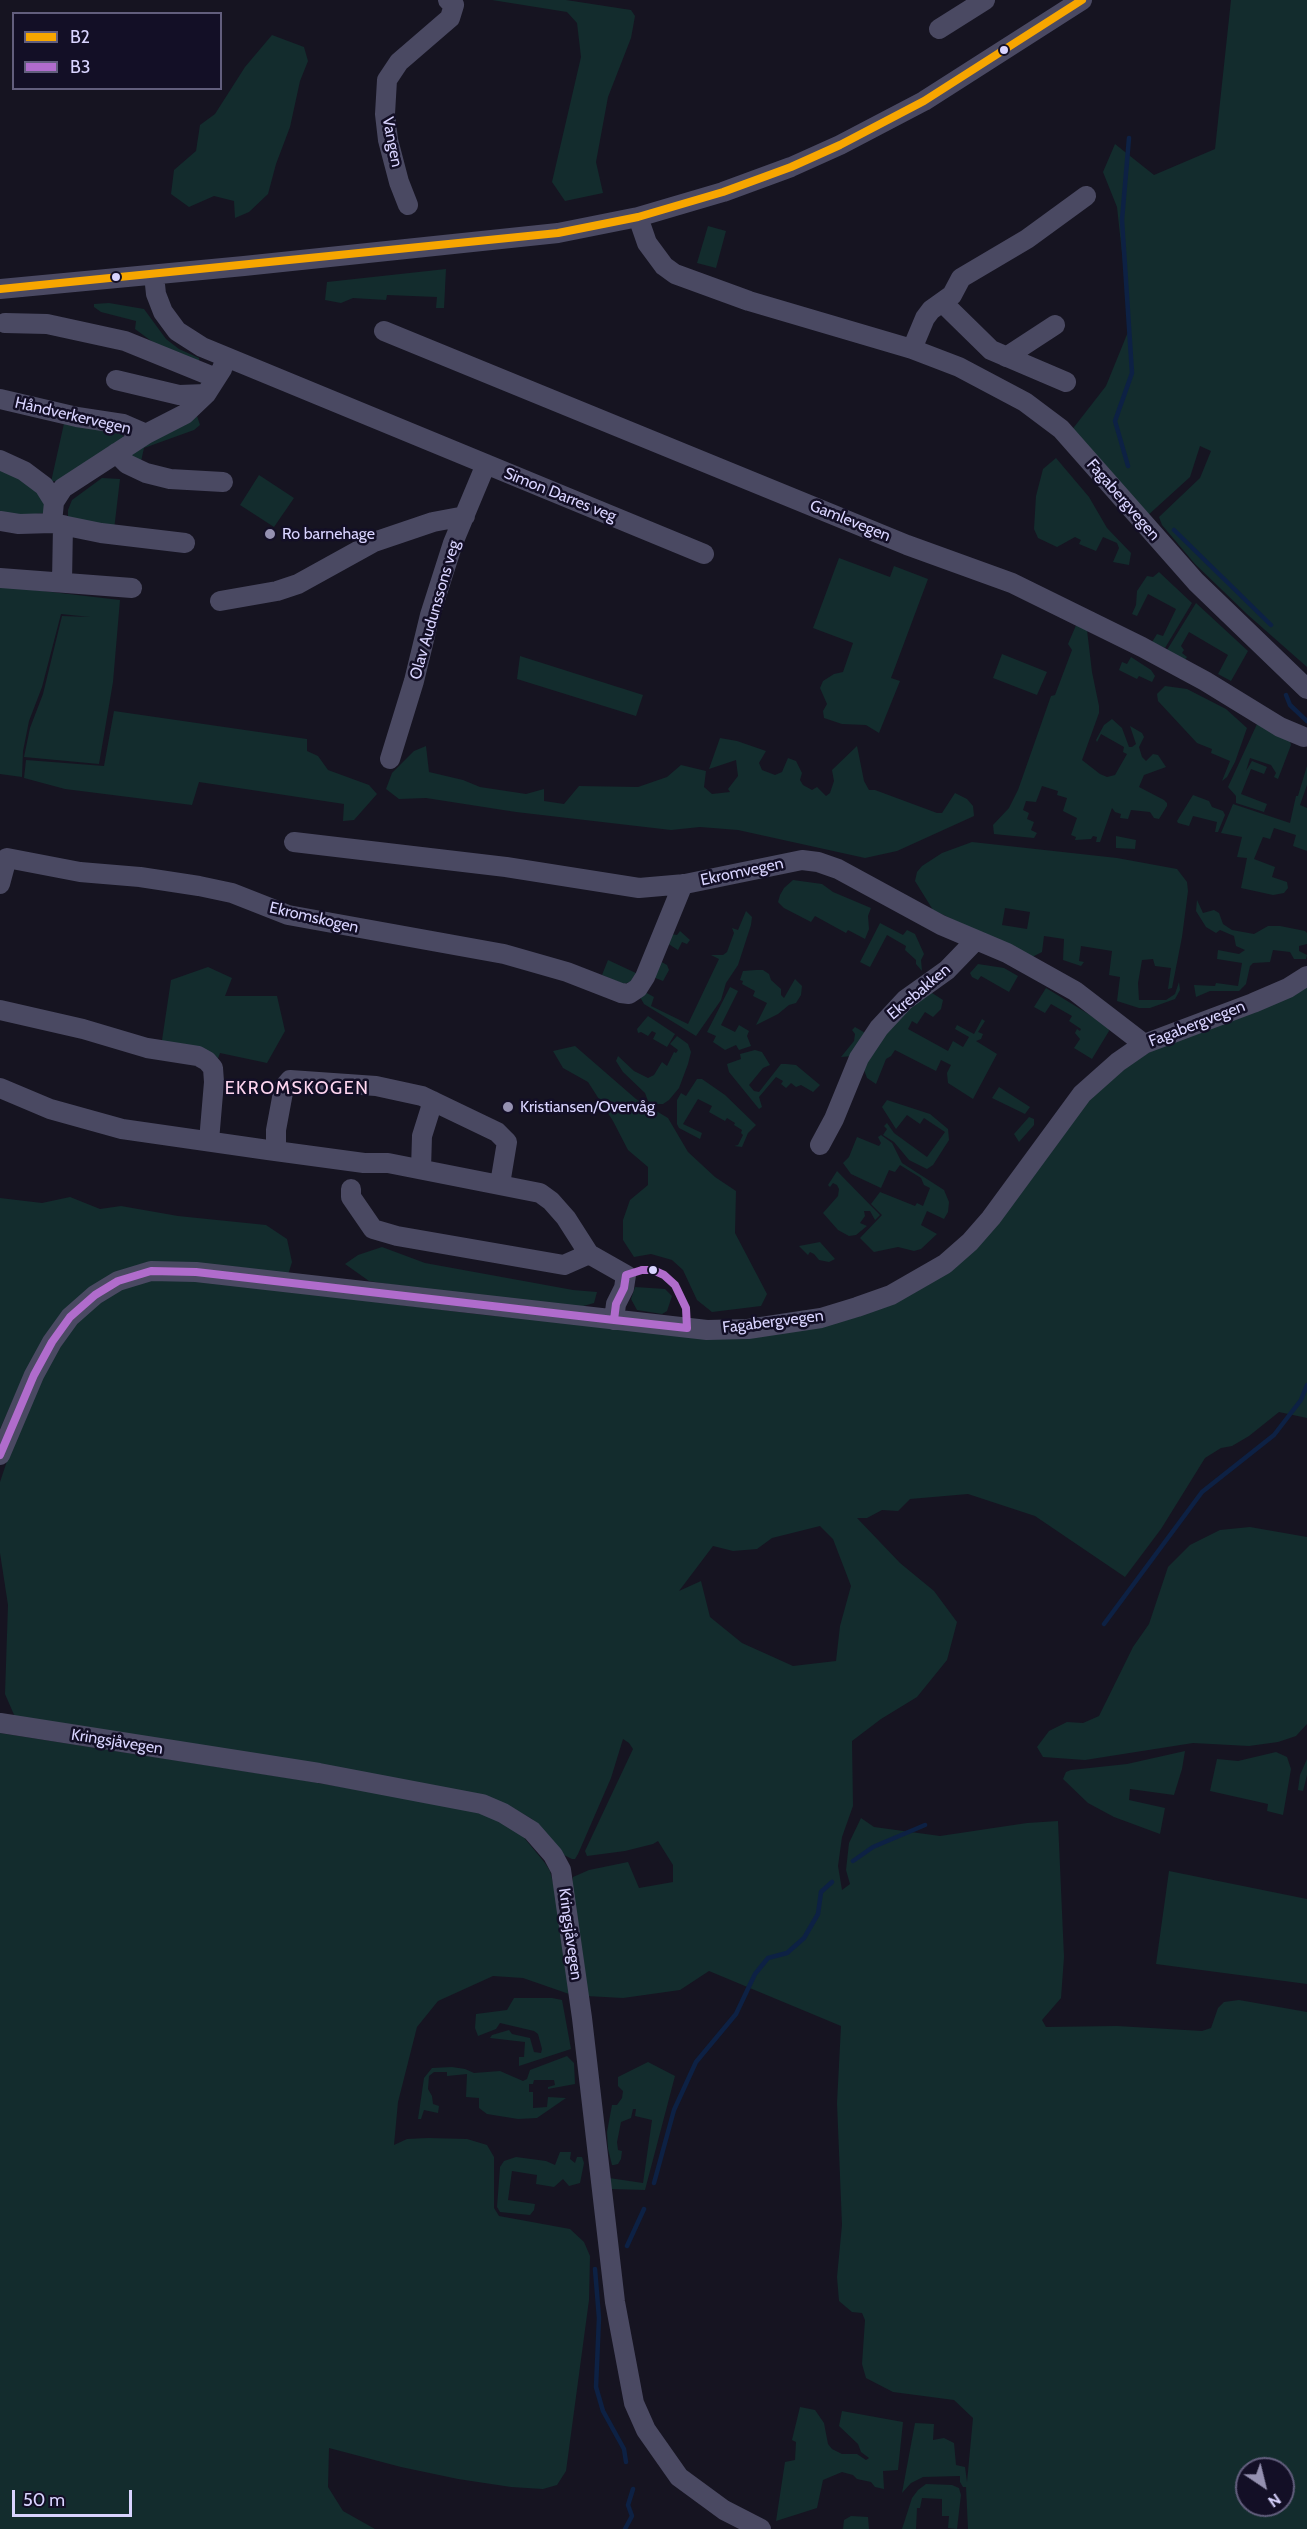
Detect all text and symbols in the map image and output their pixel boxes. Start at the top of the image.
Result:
legend [12,12,222,90]
text: B2 [70,26,90,48]
unlabelled marker [998,44,1010,56]
text: B3 [70,56,90,78]
street label: Vangen [378,115,406,169]
unlabelled marker [110,271,122,283]
street label: Håndverkervegen [13,393,133,439]
street label: Fagabergvegen [1082,455,1164,545]
street label: Simon Darres veg [501,464,619,526]
street label: Gamlevegen [807,496,893,546]
place label: Ro barnehage [282,524,375,544]
marker: Ro barnehage [263,527,277,541]
street label: Olav Audunssons veg [406,538,464,682]
street label: Ekromvegen [699,854,785,890]
street label: Ekromskogen [267,898,361,938]
street label: Ekrebakken [883,960,955,1024]
street label: Fagabergvegen [1146,997,1248,1051]
district label: EKROMSKOGEN [225,1078,369,1100]
place label: Kristiansen/Overvåg [520,1097,655,1117]
marker: Kristiansen/Overvåg [501,1100,515,1114]
unlabelled marker [647,1264,659,1276]
street label: Fagabergvegen [721,1306,825,1338]
street label: Kringsjåvegen [70,1725,164,1759]
street label: Kringsjåvegen [554,1887,586,1981]
north arrow [1235,2457,1295,2517]
scale bar [15,2478,135,2516]
text: 50 m [23,2489,65,2511]
text: N [1264,2489,1285,2512]

